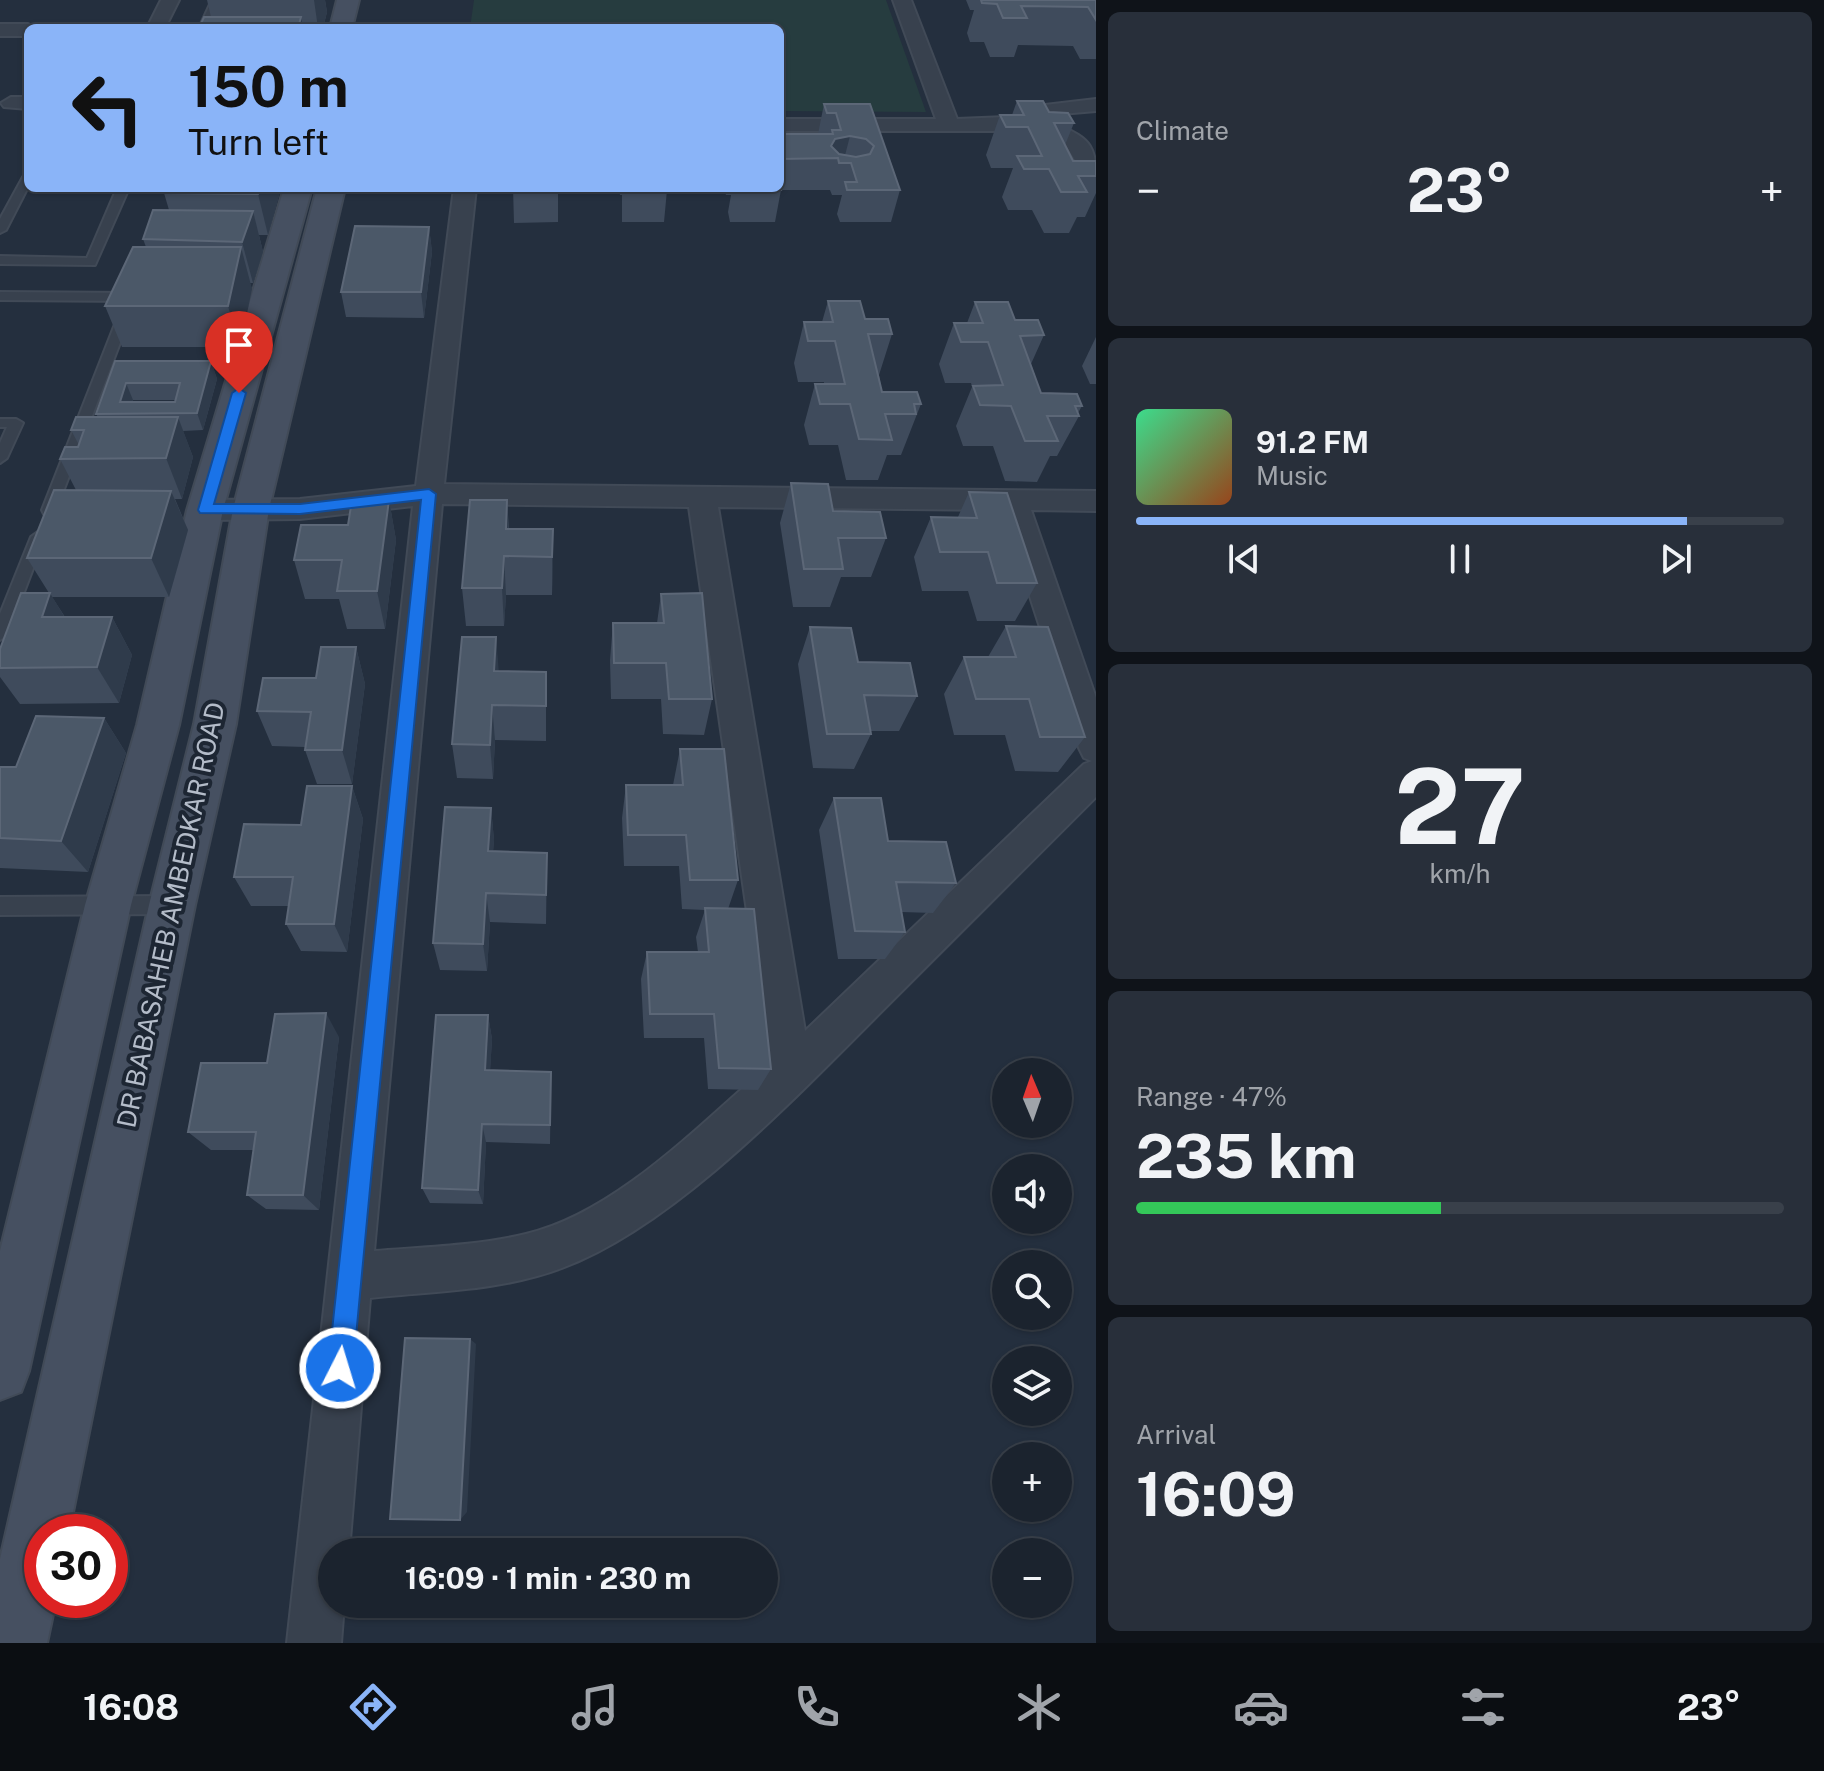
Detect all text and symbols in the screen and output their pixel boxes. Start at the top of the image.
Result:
text: 150 m [188,54,349,120]
icon: left [56,56,160,160]
text: Climate [1136,115,1229,146]
text: Turn left [188,121,329,163]
text: 23° [1407,155,1513,226]
text: − [1136,165,1160,217]
text: + [1760,165,1784,217]
pin [205,311,273,393]
icon: arrive [217,323,261,367]
text: 91.2 FM [1256,424,1369,460]
text: Music [1256,460,1328,491]
icon: previous [1222,537,1266,581]
icon: pause [1438,537,1482,581]
icon: next [1654,537,1698,581]
street label: DR BABASAHEB AMBEDKAR ROAD [110,699,231,1131]
text: 27 [1394,745,1526,867]
text: km/h [1429,858,1491,889]
north arrow [992,1058,1072,1138]
map controls [992,1058,1072,1618]
text: Range · 47% [1136,1081,1287,1112]
text: 235 km [1136,1121,1357,1192]
button: sound [992,1154,1072,1234]
button: search [992,1250,1072,1330]
position arrow [298,1326,382,1410]
button: layers [992,1346,1072,1426]
text: Arrival [1136,1419,1216,1450]
button: + [992,1442,1072,1522]
text: 16:09 [1136,1459,1296,1530]
speed limit sign: 30 [24,1514,128,1618]
button: − [992,1538,1072,1618]
text: 16:09 · 1 min · 230 m [405,1560,691,1596]
icon: directions [345,1679,401,1735]
icon: music [567,1679,623,1735]
icon: phone [789,1679,845,1735]
icon: climate [1011,1679,1067,1735]
icon: car [1233,1679,1289,1735]
icon: filters [1455,1679,1511,1735]
text: 16:08 [83,1686,179,1728]
text: 23° [1677,1686,1741,1728]

